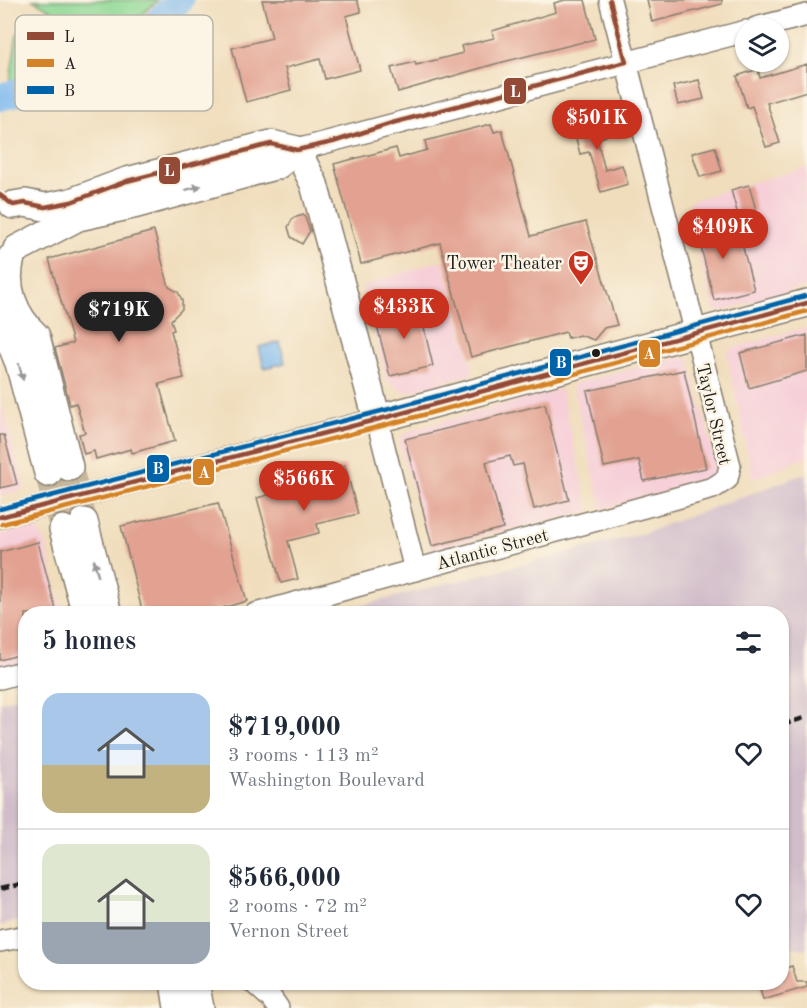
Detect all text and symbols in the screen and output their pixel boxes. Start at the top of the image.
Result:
legend [15,15,213,111]
map controls [735,18,789,72]
button: layers [735,18,789,72]
text: L [64,30,75,46]
text: A [64,57,76,73]
line badge: L [503,77,527,105]
text: B [64,84,75,100]
text: L [510,85,521,101]
pin: $501K [555,100,639,151]
text: $501K [566,109,628,129]
line badge: L [158,156,181,185]
text: L [164,164,175,180]
one-way arrow [184,183,202,192]
pin: $409K [681,209,765,260]
text: $409K [692,218,754,238]
theatre icon: Tower Theater [566,248,596,286]
place label: Tower Theater [446,255,563,273]
pin: $433K [362,289,446,340]
pin: $719K [77,292,161,343]
text: $433K [373,298,435,318]
text: $719K [88,301,150,321]
line badge: A [638,339,661,368]
unlabelled marker [590,347,602,359]
text: A [643,347,655,363]
line badge: B [549,348,572,377]
text: B [555,356,567,372]
one-way arrow [17,362,27,381]
street label: Taylor Street [693,362,733,467]
line badge: B [146,454,170,483]
line badge: A [192,458,215,486]
pin: $566K [262,461,346,512]
text: B [152,462,164,478]
text: A [198,466,210,482]
text: $566K [273,470,335,490]
street label: Atlantic Street [434,526,550,574]
one-way arrow [91,559,100,577]
icon: filters [732,626,765,659]
text: 5 homes [42,629,136,655]
text: $719,000 [228,715,341,741]
icon: home [90,717,162,789]
icon: heart [732,737,765,770]
text: 3 rooms · 113 m² [228,746,378,766]
text: Washington Boulevard [228,771,425,791]
text: $566,000 [228,866,341,892]
icon: home [90,868,162,940]
icon: heart [732,888,765,921]
text: 2 rooms · 72 m² [228,897,367,917]
text: Vernon Street [228,922,349,942]

